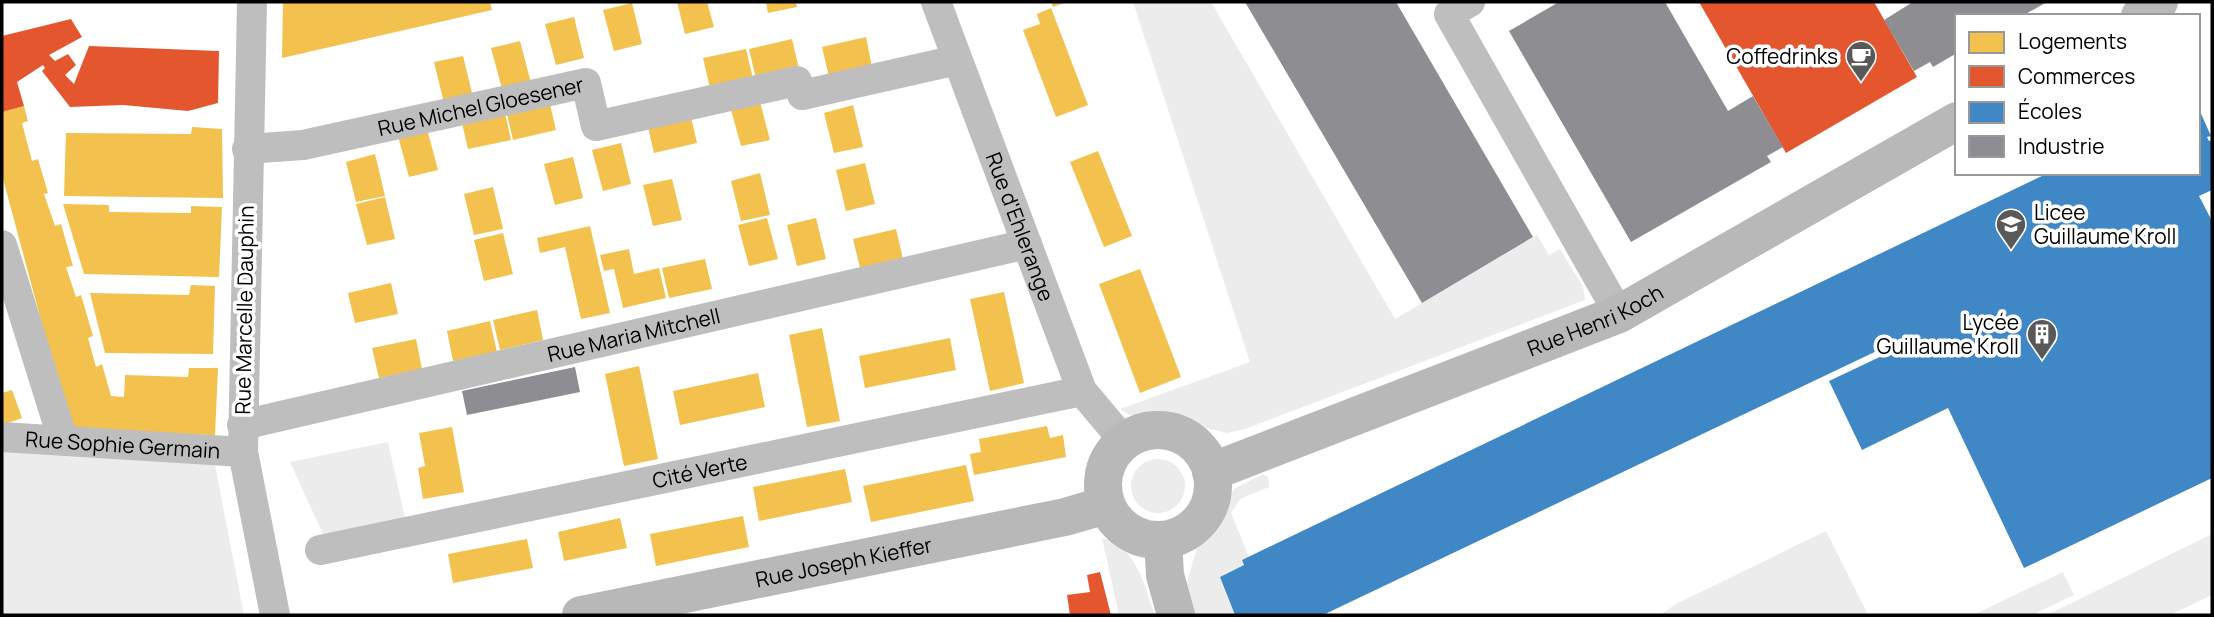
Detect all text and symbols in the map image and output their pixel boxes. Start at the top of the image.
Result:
legend [1955,14,2200,175]
text: Logements [2018,27,2127,55]
cafe icon: Coffedrinks [1844,39,1878,83]
place label: Coffedrinks [1726,42,1838,70]
text: Commerces [2018,62,2135,90]
street label: Rue Michel Gloesener [375,70,587,142]
text: Écoles [2018,97,2082,125]
text: Industrie [2018,132,2104,160]
street label: Rue d'Ehlerange [980,148,1061,305]
place label: Licee Guillaume Kroll [2034,198,2176,250]
street label: Rue Marcelle Dauphin [228,205,260,415]
school or university icon: Licee Guillaume Kroll [1994,207,2028,251]
street label: Rue Henri Koch [1523,278,1668,362]
street label: Rue Maria Mitchell [544,301,723,368]
place label: Lycée Guillaume Kroll [1877,308,2019,360]
building icon: Lycée Guillaume Kroll [2025,317,2059,361]
street label: Rue Sophie Germain [24,424,221,465]
street label: Cité Verte [650,447,750,494]
street label: Rue Joseph Kieffer [753,530,935,593]

